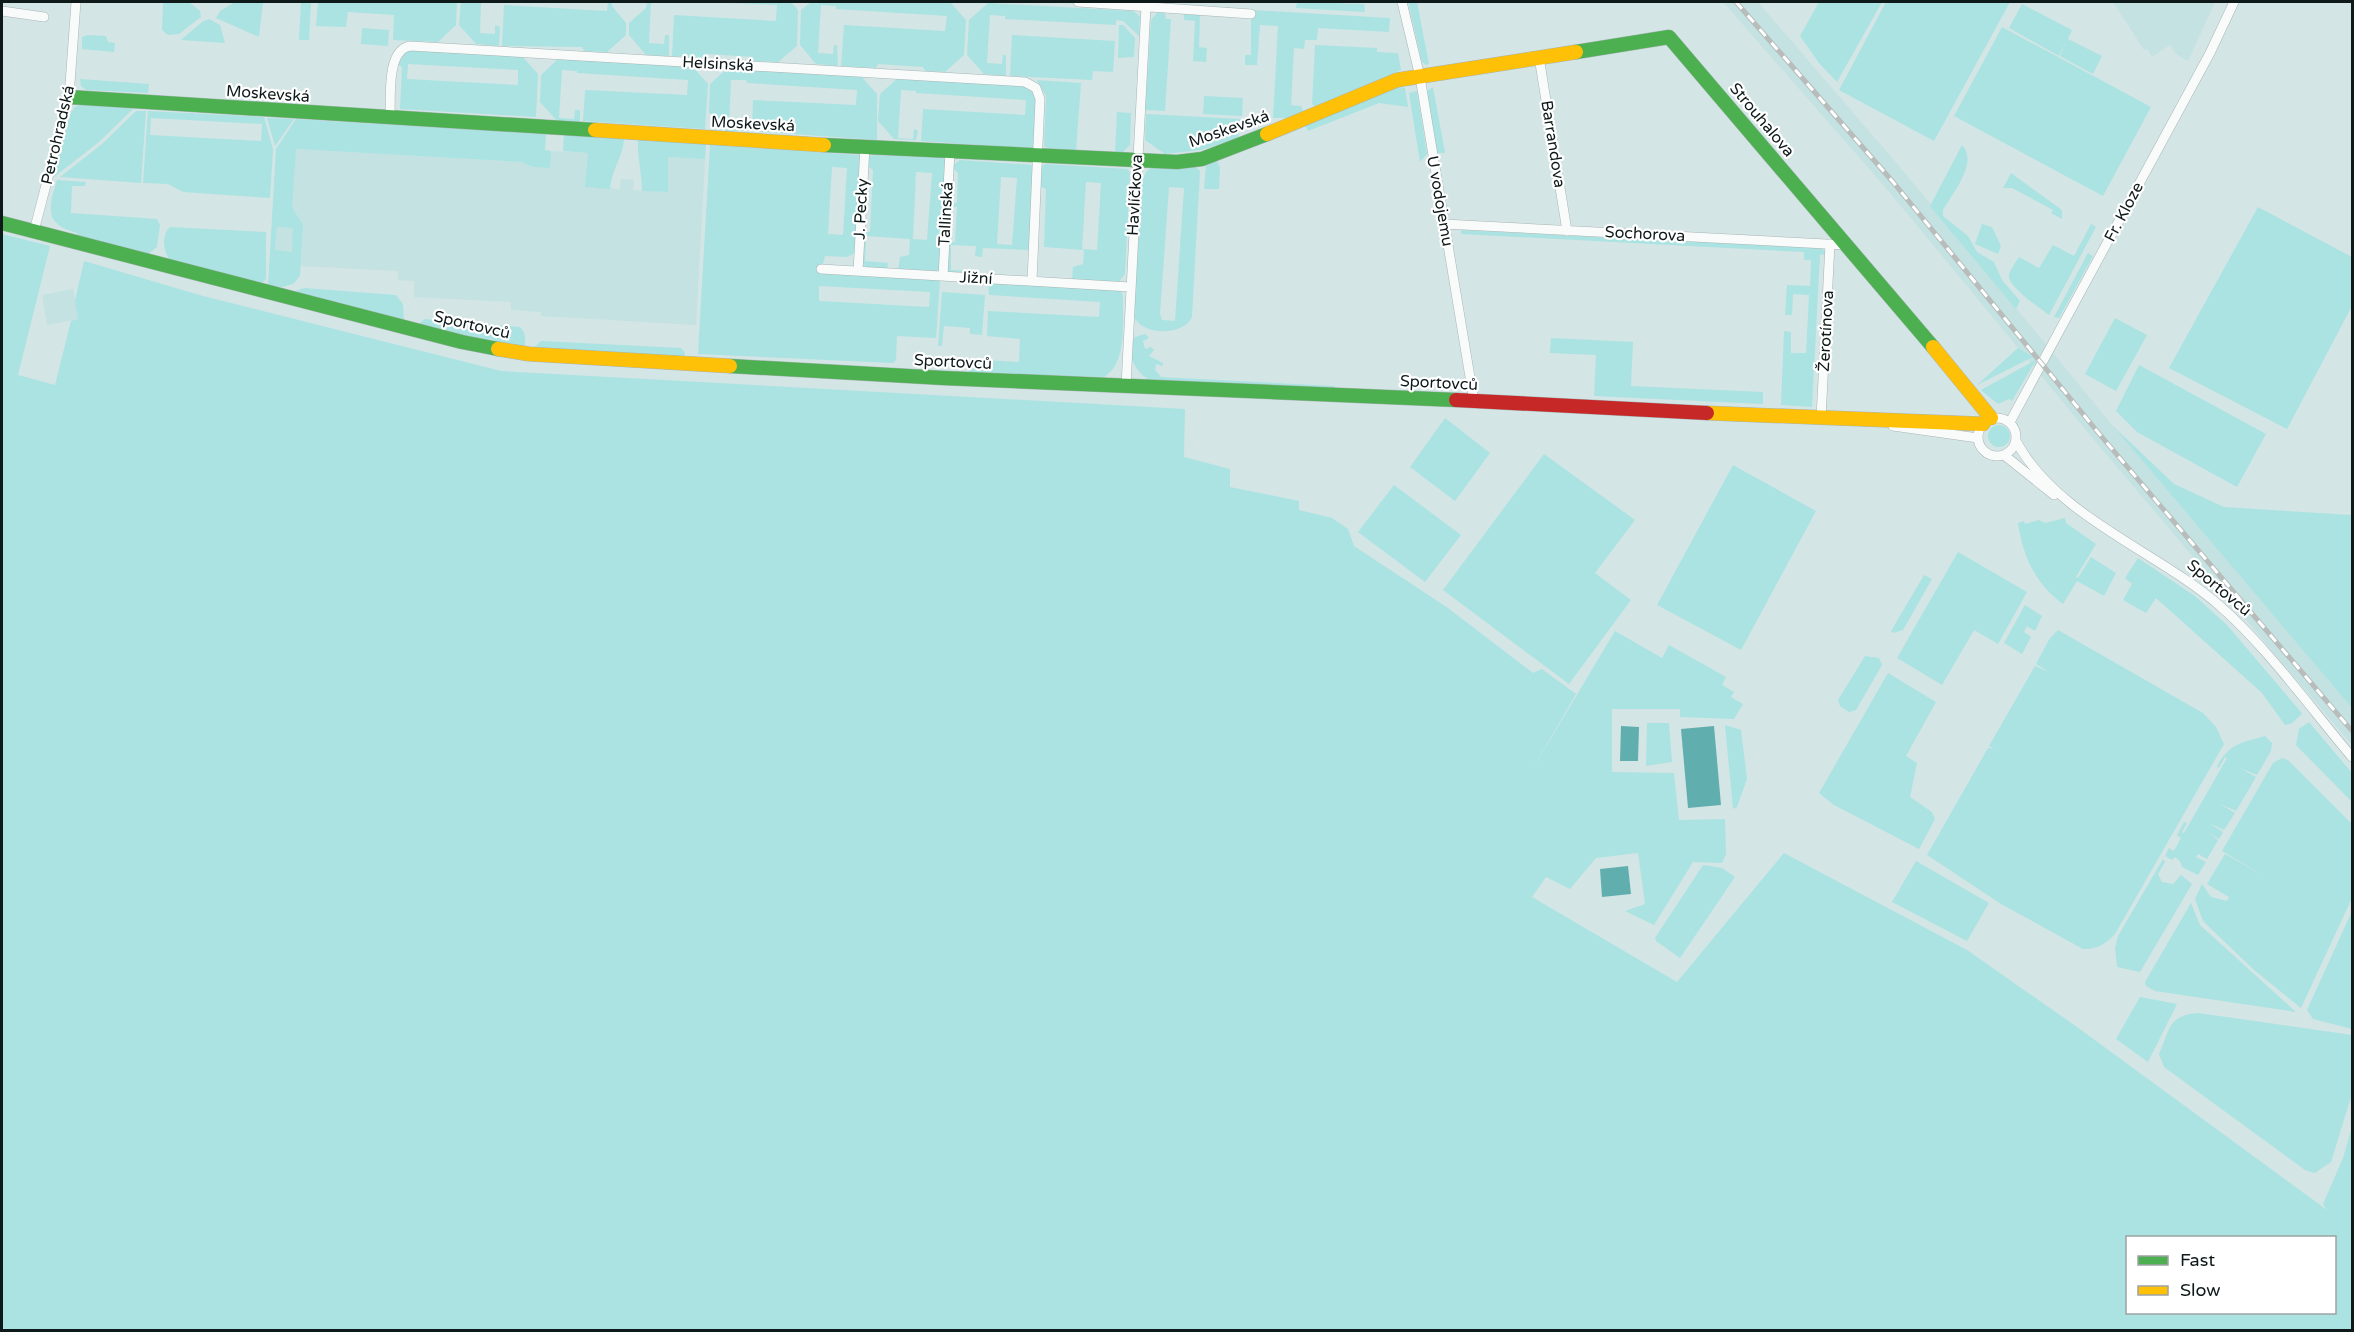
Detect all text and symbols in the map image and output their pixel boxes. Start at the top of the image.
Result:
street label: Helsinská [682,52,754,76]
street label: Strouhalova [1725,79,1799,161]
street label: Moskevská [225,81,311,107]
street label: Petrohradská [37,83,79,187]
street label: Barrandova [1536,99,1570,189]
street label: Moskevská [1186,106,1272,152]
street label: Moskevská [711,112,795,136]
street label: Havlíčkova [1123,154,1147,236]
street label: U vodojemu [1422,154,1458,248]
street label: J. Pecky [849,178,873,240]
street label: Fr. Kloze [2100,179,2148,245]
street label: Tallinská [934,181,958,247]
street label: Sochorova [1604,222,1686,246]
street label: Jižní [959,267,993,289]
street label: Žerotínova [1814,290,1838,372]
street label: Sportovců [432,306,512,344]
street label: Sportovců [914,350,992,374]
street label: Sportovců [1400,371,1478,395]
street label: Sportovců [2183,555,2255,621]
legend [2126,1236,2336,1314]
text: Fast [2180,1249,2215,1271]
text: Slow [2180,1279,2221,1301]

